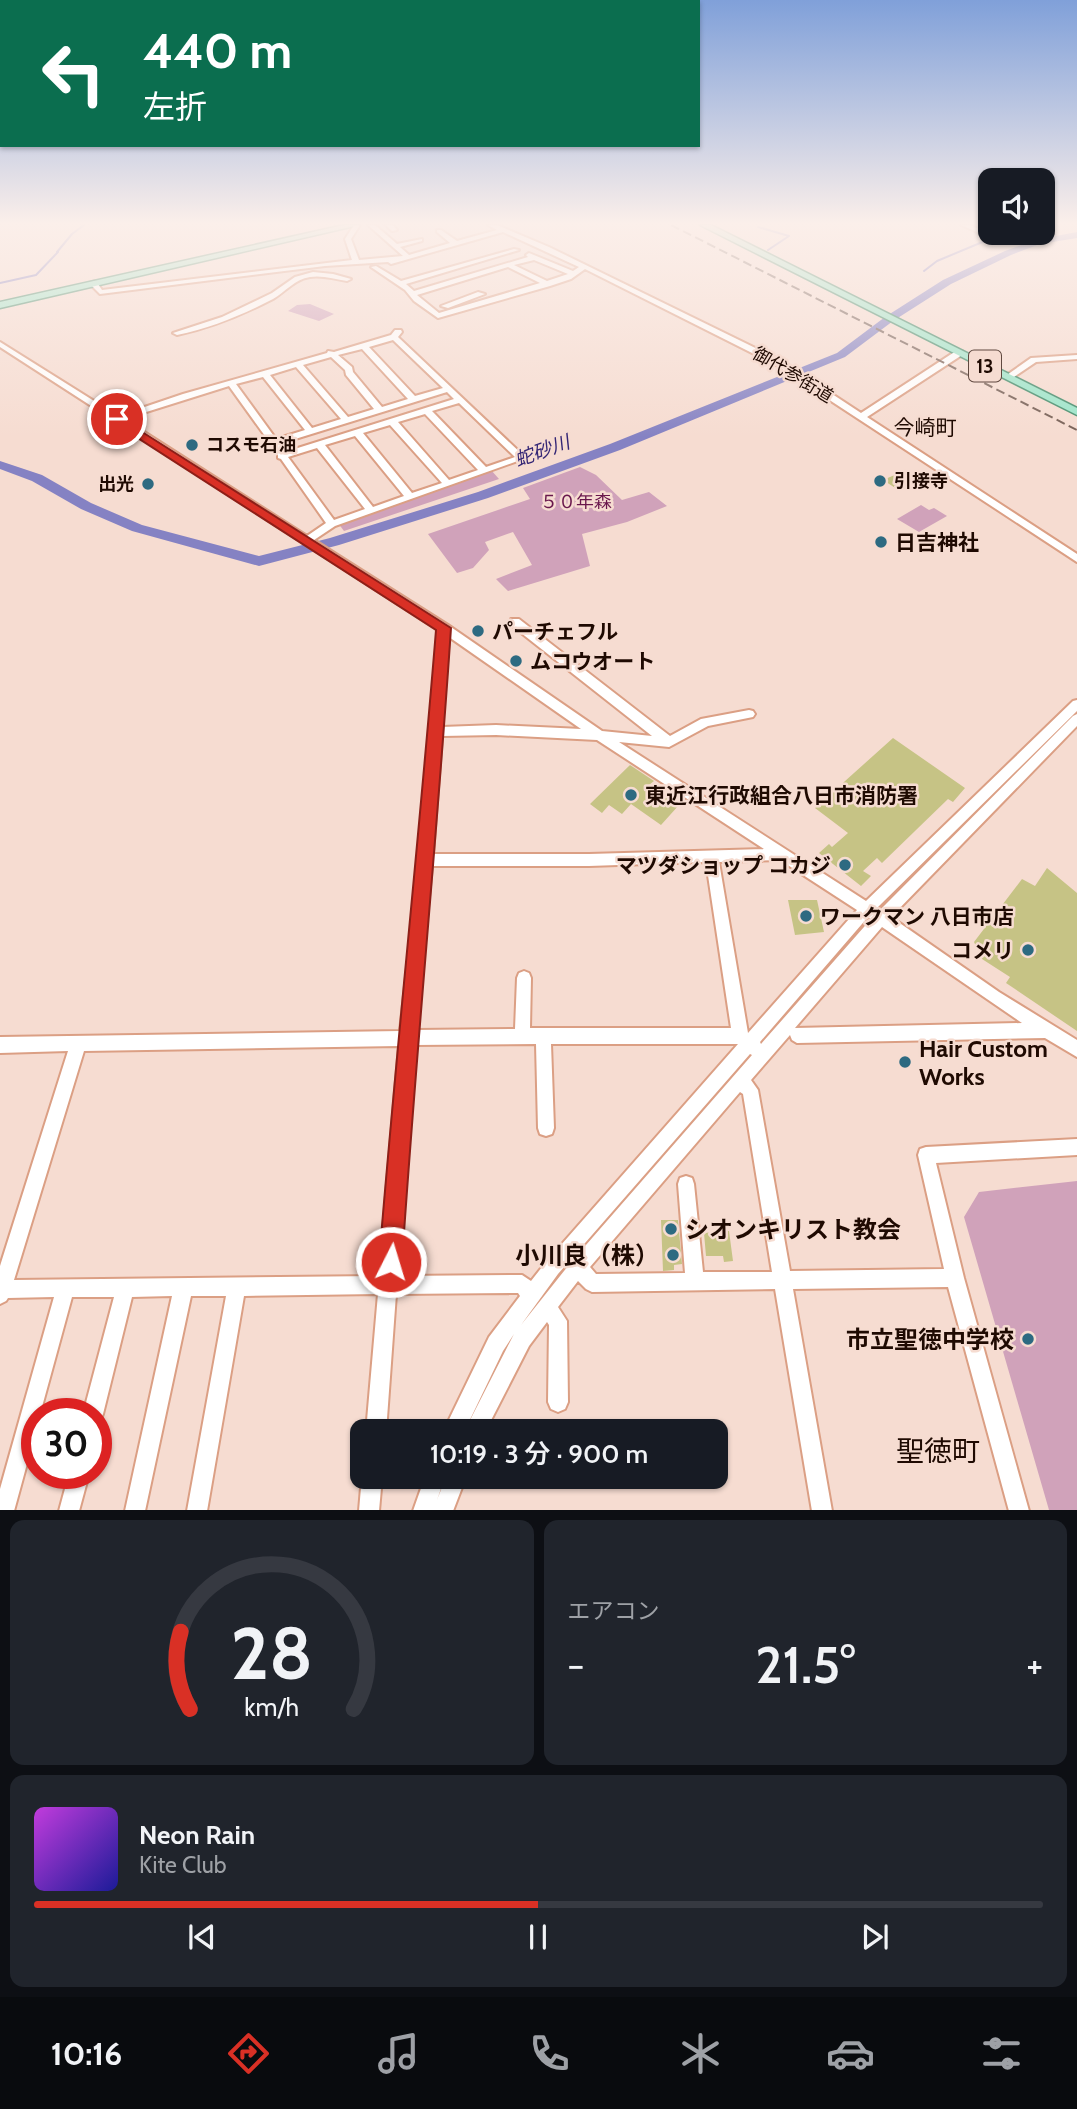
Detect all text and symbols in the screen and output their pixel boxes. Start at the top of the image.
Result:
text: 440 m [143,21,292,80]
icon: left [28,28,119,119]
text: 左折 [143,87,207,126]
map controls [978,168,1055,245]
button: sound [978,168,1055,245]
street label: 御代参街道 [749,342,837,408]
road number: 13 [969,350,1001,382]
pin [87,389,147,449]
icon: arrive [98,400,136,438]
district label: 今崎町 [894,415,957,440]
water label: 蛇砂川 [511,430,575,472]
place label: コスモ石油 [206,434,296,456]
marker: コスモ石油 [184,437,200,453]
place label: 引接寺 [894,470,948,492]
place label: 出光 [98,473,134,495]
marker: 引接寺 [872,473,888,489]
marker: 出光 [140,476,156,492]
park label: ５０年森 [540,491,612,513]
place label: 日吉神社 [895,530,979,555]
marker: 日吉神社 [873,534,889,550]
place label: パーチェフル [492,619,618,644]
marker: パーチェフル [470,623,486,639]
place label: ムコウオート [530,649,655,674]
marker: ムコウオート [508,653,524,669]
place label: 東近江行政組合八日市消防署 [645,783,918,808]
marker: 東近江行政組合八日市消防署 [623,787,639,803]
place label: マツダショップ コカジ [616,853,831,878]
marker: マツダショップ コカジ [837,857,853,873]
place label: ワークマン 八日市店 [820,904,1014,929]
marker: ワークマン 八日市店 [798,908,814,924]
place label: コメリ [951,938,1014,963]
marker: コメリ [1020,942,1036,958]
place label: Hair Custom Works [919,1034,1048,1091]
marker: Hair Custom Works [897,1054,913,1070]
place label: シオンキリスト教会 [685,1215,901,1244]
marker: シオンキリスト教会 [663,1221,679,1237]
position arrow [354,1225,428,1299]
place label: 小川良（株） [515,1241,659,1270]
marker: 小川良（株） [665,1247,681,1263]
place label: 市立聖徳中学校 [846,1325,1014,1354]
marker: 市立聖徳中学校 [1020,1331,1036,1347]
speed limit sign: 30 [21,1398,112,1489]
district label: 聖徳町 [896,1434,980,1468]
text: 10:19 · 3 分 · 900 m [430,1438,648,1470]
text: エアコン [568,1597,660,1625]
text: 28 [231,1609,313,1697]
text: 21.5° [755,1633,855,1696]
text: − [568,1641,584,1688]
text: + [1026,1641,1043,1688]
text: km/h [244,1691,299,1721]
text: Neon Rain [139,1819,255,1851]
text: Kite Club [139,1851,226,1879]
icon: previous [183,1918,221,1956]
icon: pause [519,1918,557,1956]
icon: next [856,1918,894,1956]
icon: directions [224,2029,273,2078]
icon: music [374,2029,423,2078]
icon: phone [525,2029,574,2078]
icon: climate [676,2029,725,2078]
icon: car [826,2029,875,2078]
icon: filters [977,2029,1026,2078]
text: 10:16 [51,2034,122,2073]

